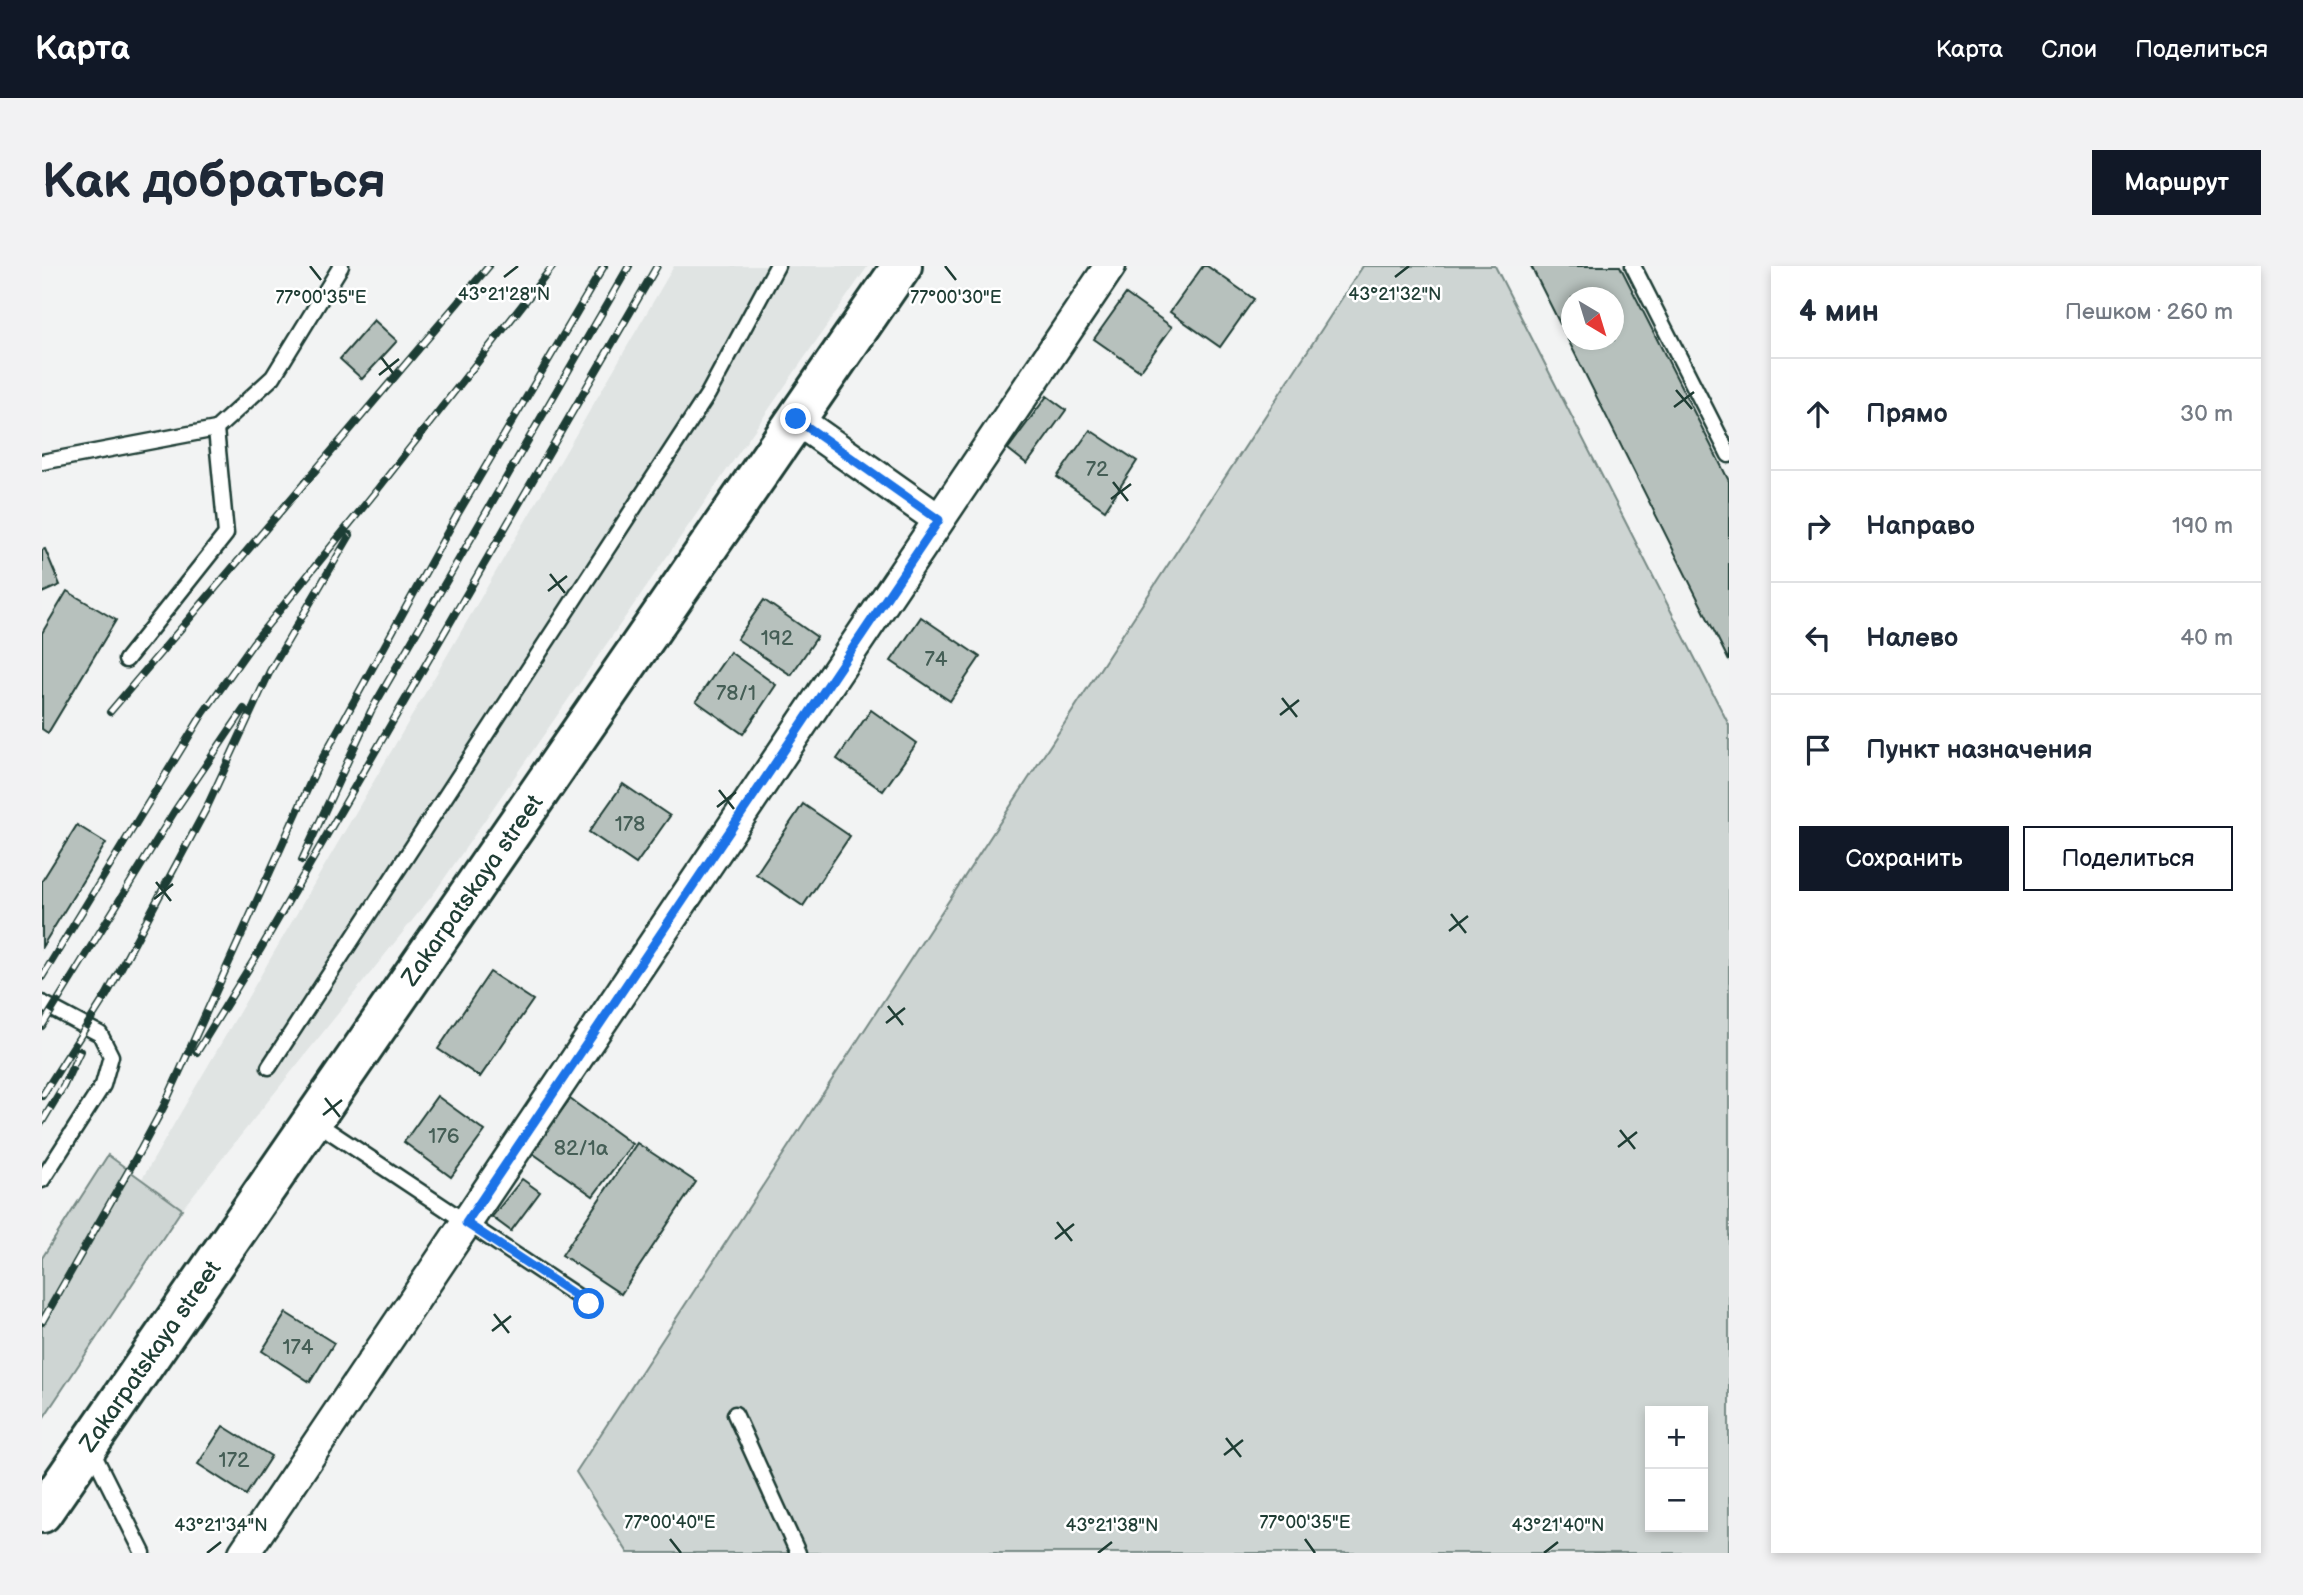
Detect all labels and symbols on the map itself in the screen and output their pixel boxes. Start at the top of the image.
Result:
text: 43°21'28"N [458,284,550,305]
text: 43°21'32"N [1348,284,1442,305]
text: 77°00'35"E [275,287,367,308]
text: 77°00'30"E [910,287,1002,308]
north arrow [1561,287,1624,350]
route end [780,403,811,434]
house number: 72 [1086,457,1109,482]
house number: 192 [761,626,794,651]
house number: 74 [924,647,948,672]
house number: 78/1 [716,681,756,706]
street label: Zakarpatskaya street [395,789,550,992]
house number: 178 [615,812,645,837]
house number: 176 [428,1124,460,1149]
house number: 82/1а [554,1136,609,1161]
street label: Zakarpatskaya street [73,1255,228,1458]
route start [573,1288,604,1319]
house number: 174 [282,1335,314,1360]
house number: 172 [219,1448,250,1473]
text: 77°00'40"E [624,1512,716,1533]
text: 77°00'35"E [1259,1512,1351,1533]
text: 43°21'34"N [174,1515,268,1536]
text: 43°21'38"N [1065,1515,1159,1536]
text: 43°21'40"N [1511,1515,1605,1536]

